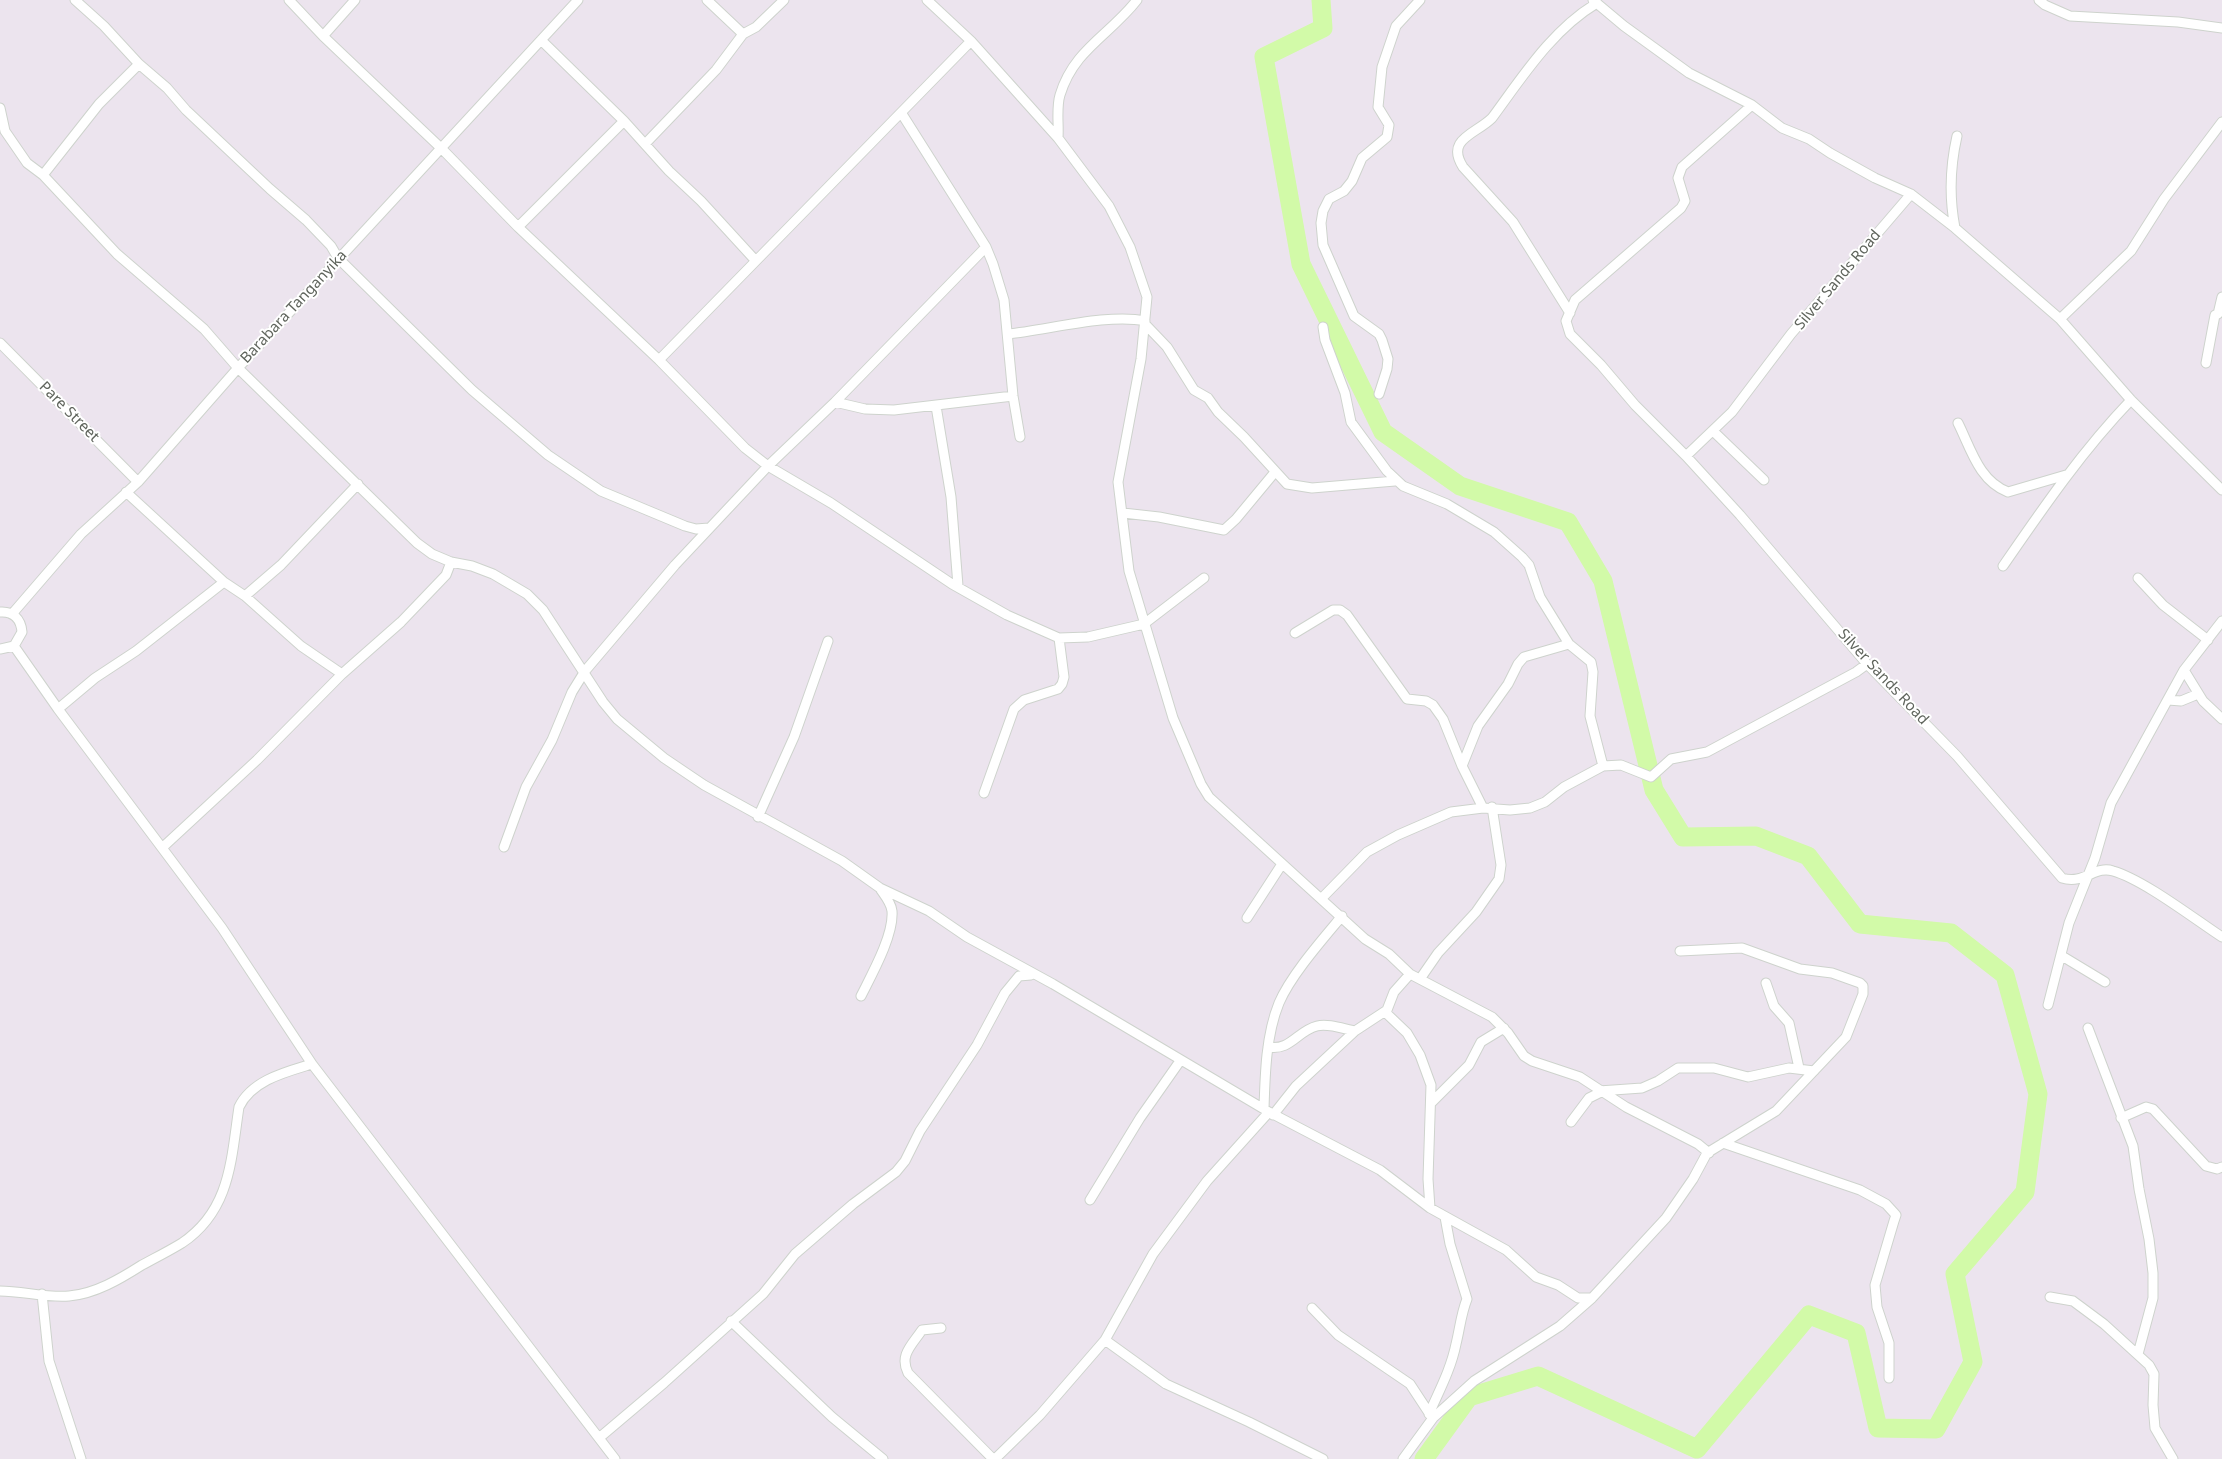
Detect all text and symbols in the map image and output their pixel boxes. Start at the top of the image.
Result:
street label: Silver Sands Road [1791,227,1885,333]
street label: Barabara Tanganyika [237,247,351,367]
street label: Pare Street [35,378,103,446]
street label: Silver Sands Road [1834,625,1932,729]

